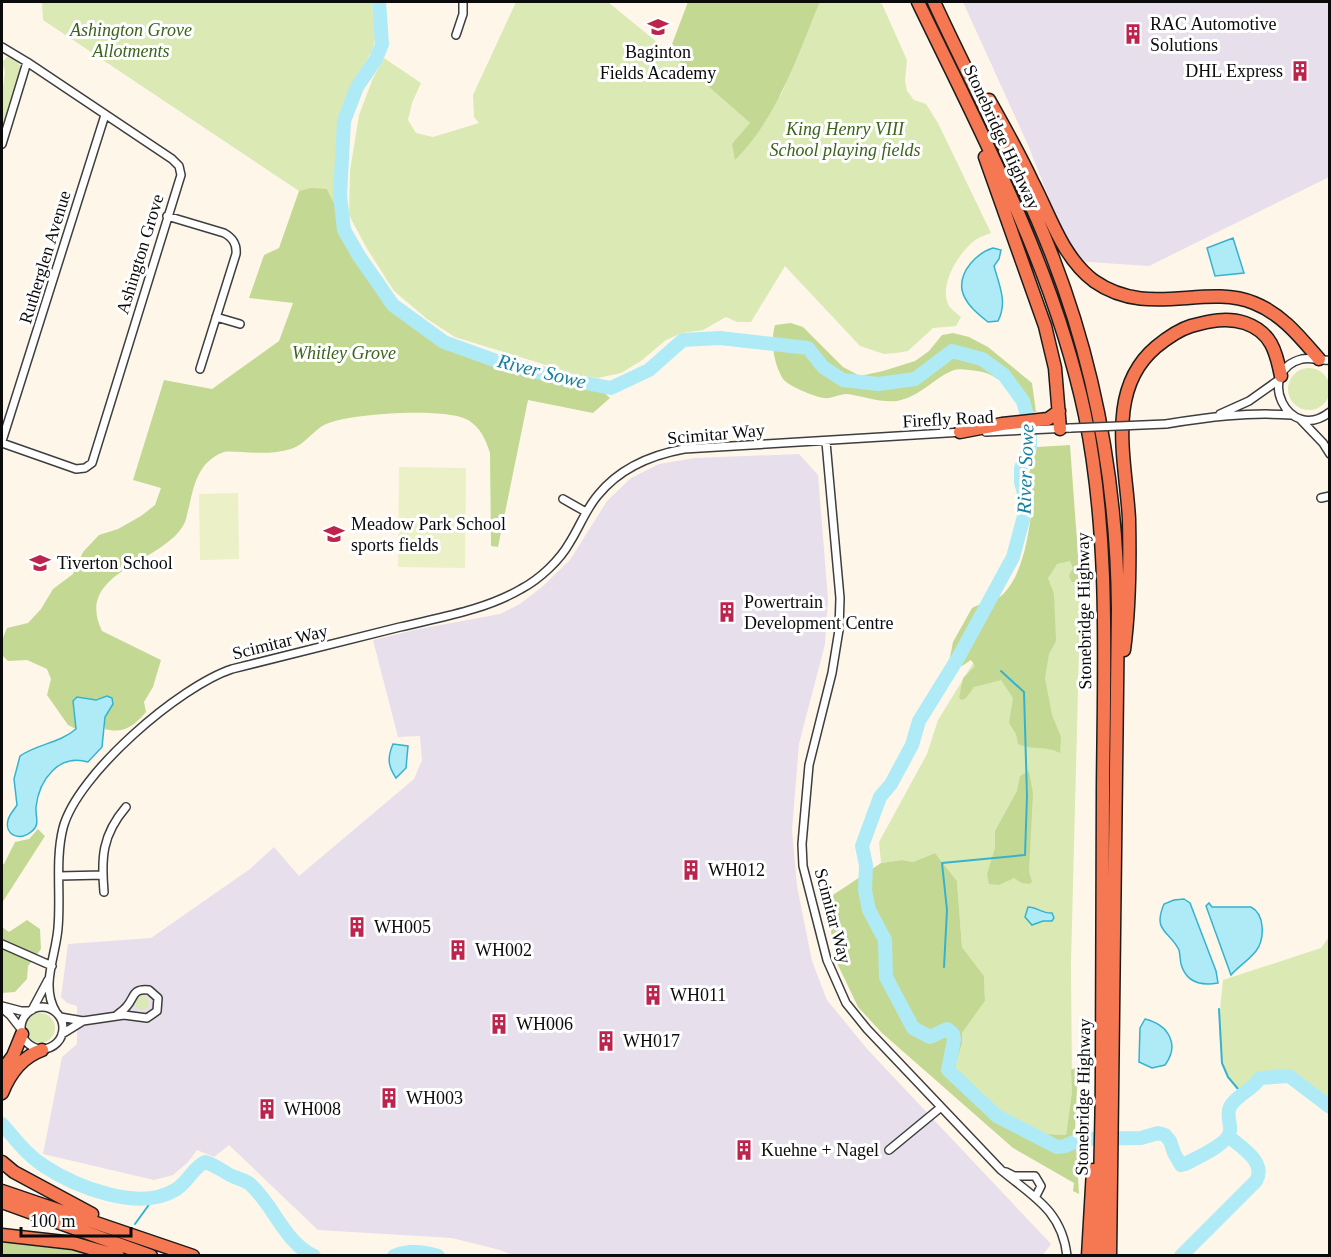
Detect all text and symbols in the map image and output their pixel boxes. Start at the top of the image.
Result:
place label: RAC Automotive Solutions [1150,14,1277,55]
school or university icon: Baginton Fields Academy [646,15,670,39]
park label: Ashington Grove Allotments [69,20,192,61]
building icon: RAC Automotive Solutions [1121,22,1145,46]
place label: Baginton Fields Academy [600,42,716,83]
building icon: DHL Express [1288,59,1312,83]
street label: Stonebridge Highway [960,61,1044,213]
place label: DHL Express [1185,61,1283,81]
park label: King Henry VIII School playing fields [770,119,920,160]
street label: Rutherglen Avenue [15,188,75,326]
street label: Ashington Grove [112,192,168,316]
park label: Whitley Grove [292,343,396,363]
water label: River Sowe [494,349,589,393]
street label: Firefly Road [902,407,994,431]
street label: Scimitar Way [666,420,766,448]
water label: River Sowe [1012,423,1038,516]
place label: Meadow Park School sports fields [351,514,506,555]
school or university icon: Meadow Park School sports fields [322,522,346,546]
street label: Stonebridge Highway [1073,532,1095,690]
school or university icon: Tiverton School [28,551,52,575]
place label: Tiverton School [57,553,173,573]
place label: Powertrain Development Centre [744,592,893,633]
building icon: Powertrain Development Centre [715,600,739,624]
street label: Scimitar Way [230,620,330,664]
building icon: WH012 [679,858,703,882]
place label: WH012 [708,860,765,880]
street label: Scimitar Way [811,866,855,966]
building icon: WH005 [345,915,369,939]
place label: WH005 [374,917,431,937]
building icon: WH002 [446,938,470,962]
place label: WH002 [475,940,532,960]
building icon: WH011 [641,983,665,1007]
place label: WH011 [670,985,726,1005]
building icon: WH006 [487,1012,511,1036]
place label: WH006 [516,1014,573,1034]
street label: Stonebridge Highway [1072,1018,1094,1176]
building icon: WH017 [594,1029,618,1053]
place label: WH017 [623,1031,680,1051]
building icon: WH003 [377,1086,401,1110]
place label: WH003 [406,1088,463,1108]
building icon: WH008 [255,1097,279,1121]
place label: WH008 [284,1099,341,1119]
building icon: Kuehne + Nagel [732,1138,756,1162]
place label: Kuehne + Nagel [761,1140,879,1160]
scale bar [21,1200,130,1238]
text: 100 m [30,1211,76,1231]

